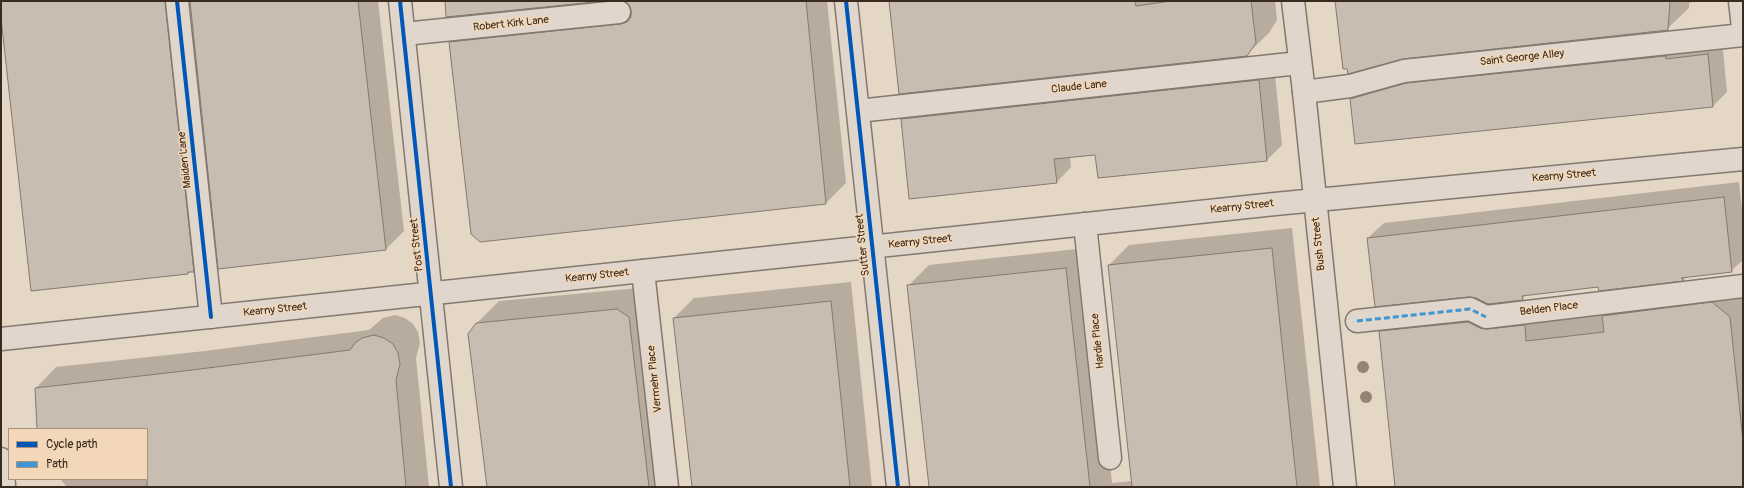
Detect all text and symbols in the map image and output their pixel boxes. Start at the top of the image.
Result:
street label: Robert Kirk Lane [473,13,549,35]
street label: Saint George Alley [1479,47,1565,69]
street label: Claude Lane [1051,78,1107,96]
street label: Maiden Lane [175,131,195,189]
street label: Kearny Street [1532,167,1596,185]
street label: Kearny Street [1209,197,1275,217]
street label: Sutter Street [853,213,873,277]
street label: Bush Street [1310,216,1328,272]
street label: Post Street [408,218,426,272]
street label: Kearny Street [887,232,953,252]
street label: Kearny Street [564,266,630,286]
street label: Belden Place [1519,299,1579,319]
street label: Kearny Street [242,300,308,320]
street label: Hardie Place [1089,313,1107,369]
street label: Vermehr Place [645,345,665,413]
legend [8,428,148,480]
text: Cycle path [46,437,97,452]
text: Path [46,457,68,472]

